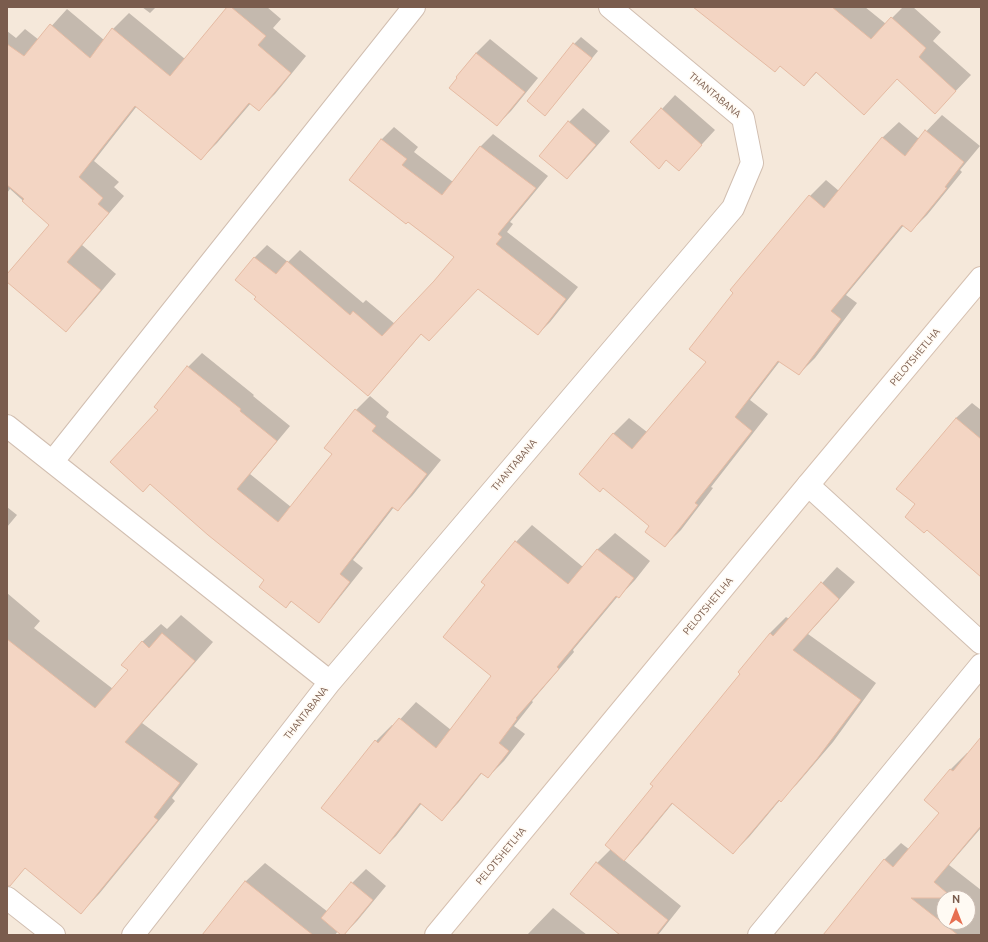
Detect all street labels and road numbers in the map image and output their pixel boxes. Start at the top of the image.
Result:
street label: THANTABANA [687,70,743,120]
street label: PELOTSHETLHA [887,326,943,388]
street label: THANTABANA [489,437,539,493]
street label: PELOTSHETLHA [680,575,736,637]
street label: THANTABANA [282,684,330,742]
street label: PELOTSHETLHA [473,825,529,887]

